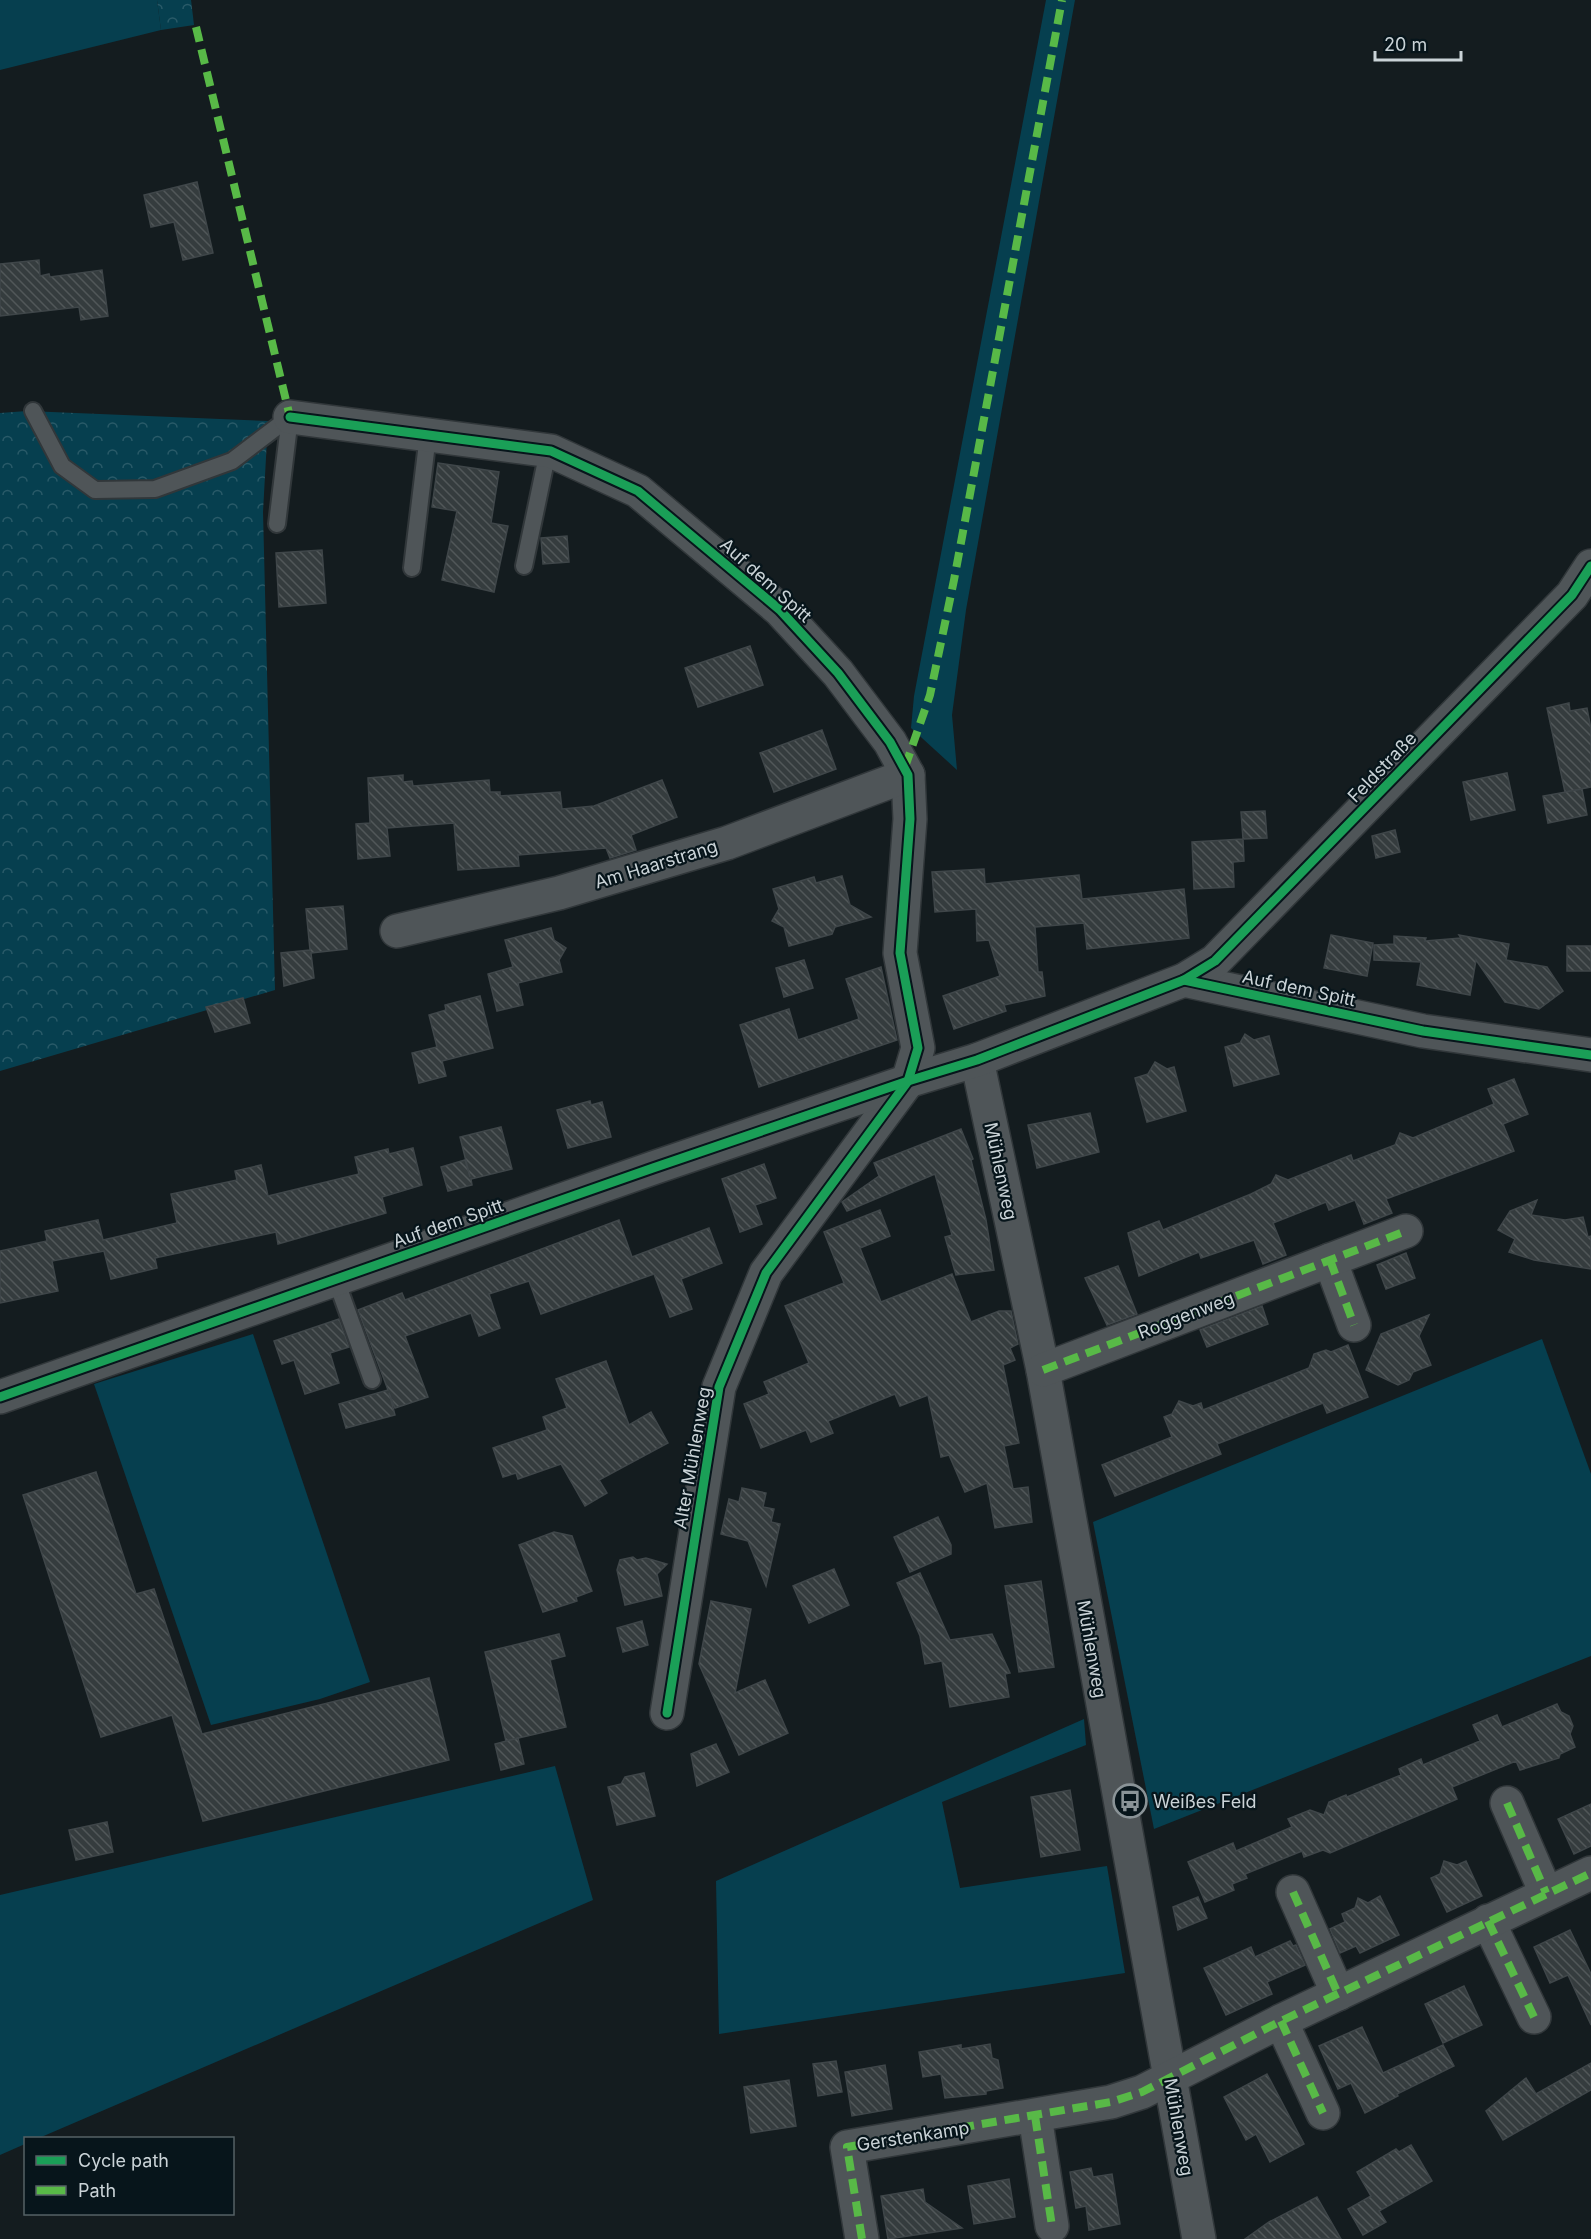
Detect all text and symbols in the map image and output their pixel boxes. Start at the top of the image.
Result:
scale bar [1375,24,1460,62]
text: 20 m [1384,34,1427,55]
street label: Auf dem Spitt [716,534,816,626]
street label: Feldstraße [1343,727,1421,807]
street label: Am Haarstrang [592,835,720,893]
street label: Auf dem Spitt [1240,966,1358,1010]
street label: Mühlenweg [980,1120,1022,1222]
street label: Auf dem Spitt [390,1194,506,1252]
street label: Roggenweg [1135,1287,1237,1343]
street label: Alter Mühlenweg [669,1385,715,1531]
street label: Mühlenweg [1073,1598,1111,1700]
bus stop icon: Weißes Feld [1112,1783,1148,1819]
place label: Weißes Feld [1153,1791,1257,1812]
street label: Mühlenweg [1160,2076,1198,2178]
street label: Gerstenkamp [855,2117,971,2155]
legend [24,2137,234,2215]
text: Cycle path [78,2150,169,2171]
text: Path [78,2180,116,2201]

